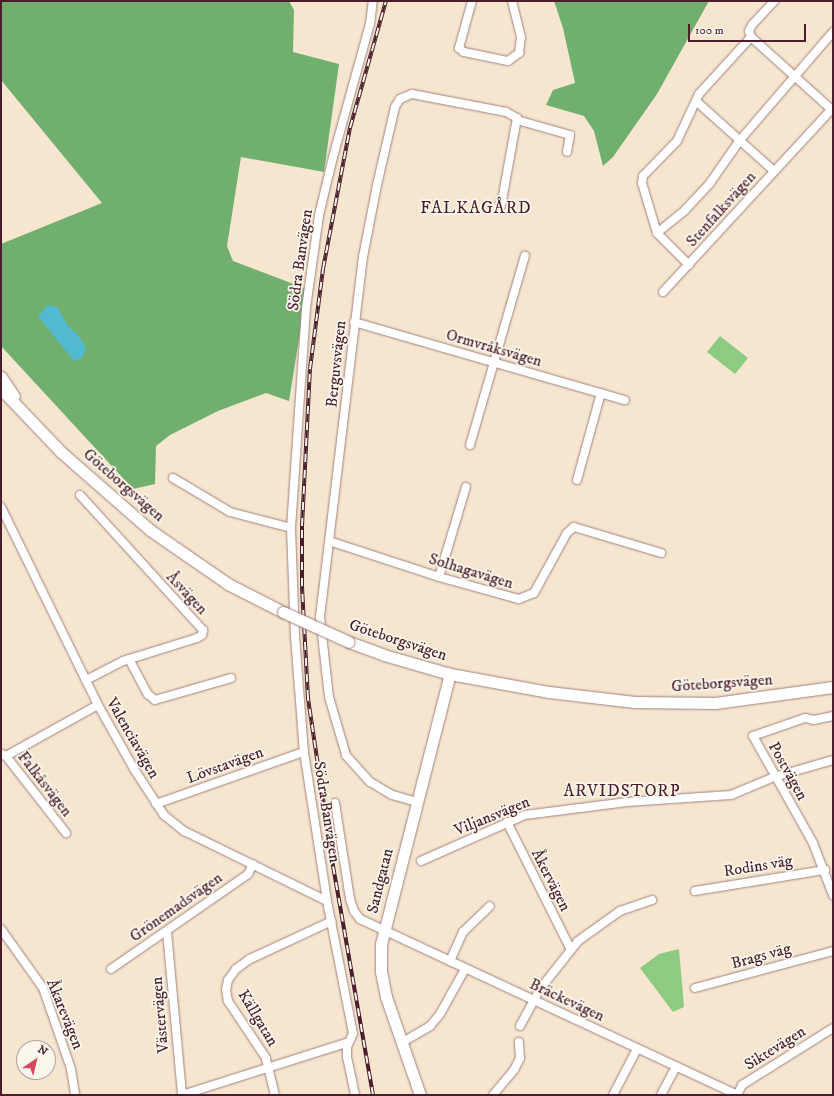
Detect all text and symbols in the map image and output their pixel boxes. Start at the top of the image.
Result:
scale bar [690,16,808,42]
text: 100 m [695,23,724,38]
street label: Stenfalksvägen [682,167,760,251]
district label: FALKAGÅRD [420,199,532,219]
street label: Södra Banvägen [283,208,317,312]
street label: Berguvsvägen [322,320,350,408]
street label: Ormvråksvägen [444,325,544,371]
street label: Göteborgsvägen [79,444,169,526]
street label: Solhagavägen [426,549,516,593]
street label: Åsvägen [162,567,212,619]
street label: Göteborgsvägen [347,615,449,665]
street label: Göteborgsvägen [671,670,773,696]
street label: Valenciavägen [102,694,164,782]
street label: Postvägen [764,738,812,804]
street label: Lövstavägen [184,742,266,788]
street label: Falkåsvägen [14,748,76,820]
street label: Södra Banvägen [310,760,344,864]
district label: ARVIDSTORP [563,782,681,802]
street label: Viljansvägen [451,792,533,840]
street label: Sandgatan [363,846,397,916]
street label: Åkervägen [527,846,575,914]
street label: Rodins väg [722,851,794,881]
street label: Grönemadsvägen [126,868,226,946]
street label: Brags väg [729,939,793,973]
street label: Bräckevägen [526,974,608,1026]
street label: Åkarevägen [42,976,88,1052]
street label: Västervägen [147,976,173,1054]
street label: Källgatan [234,986,282,1050]
street label: Siktevägen [741,1022,809,1074]
north arrow [16,1040,56,1080]
text: N [35,1043,50,1059]

